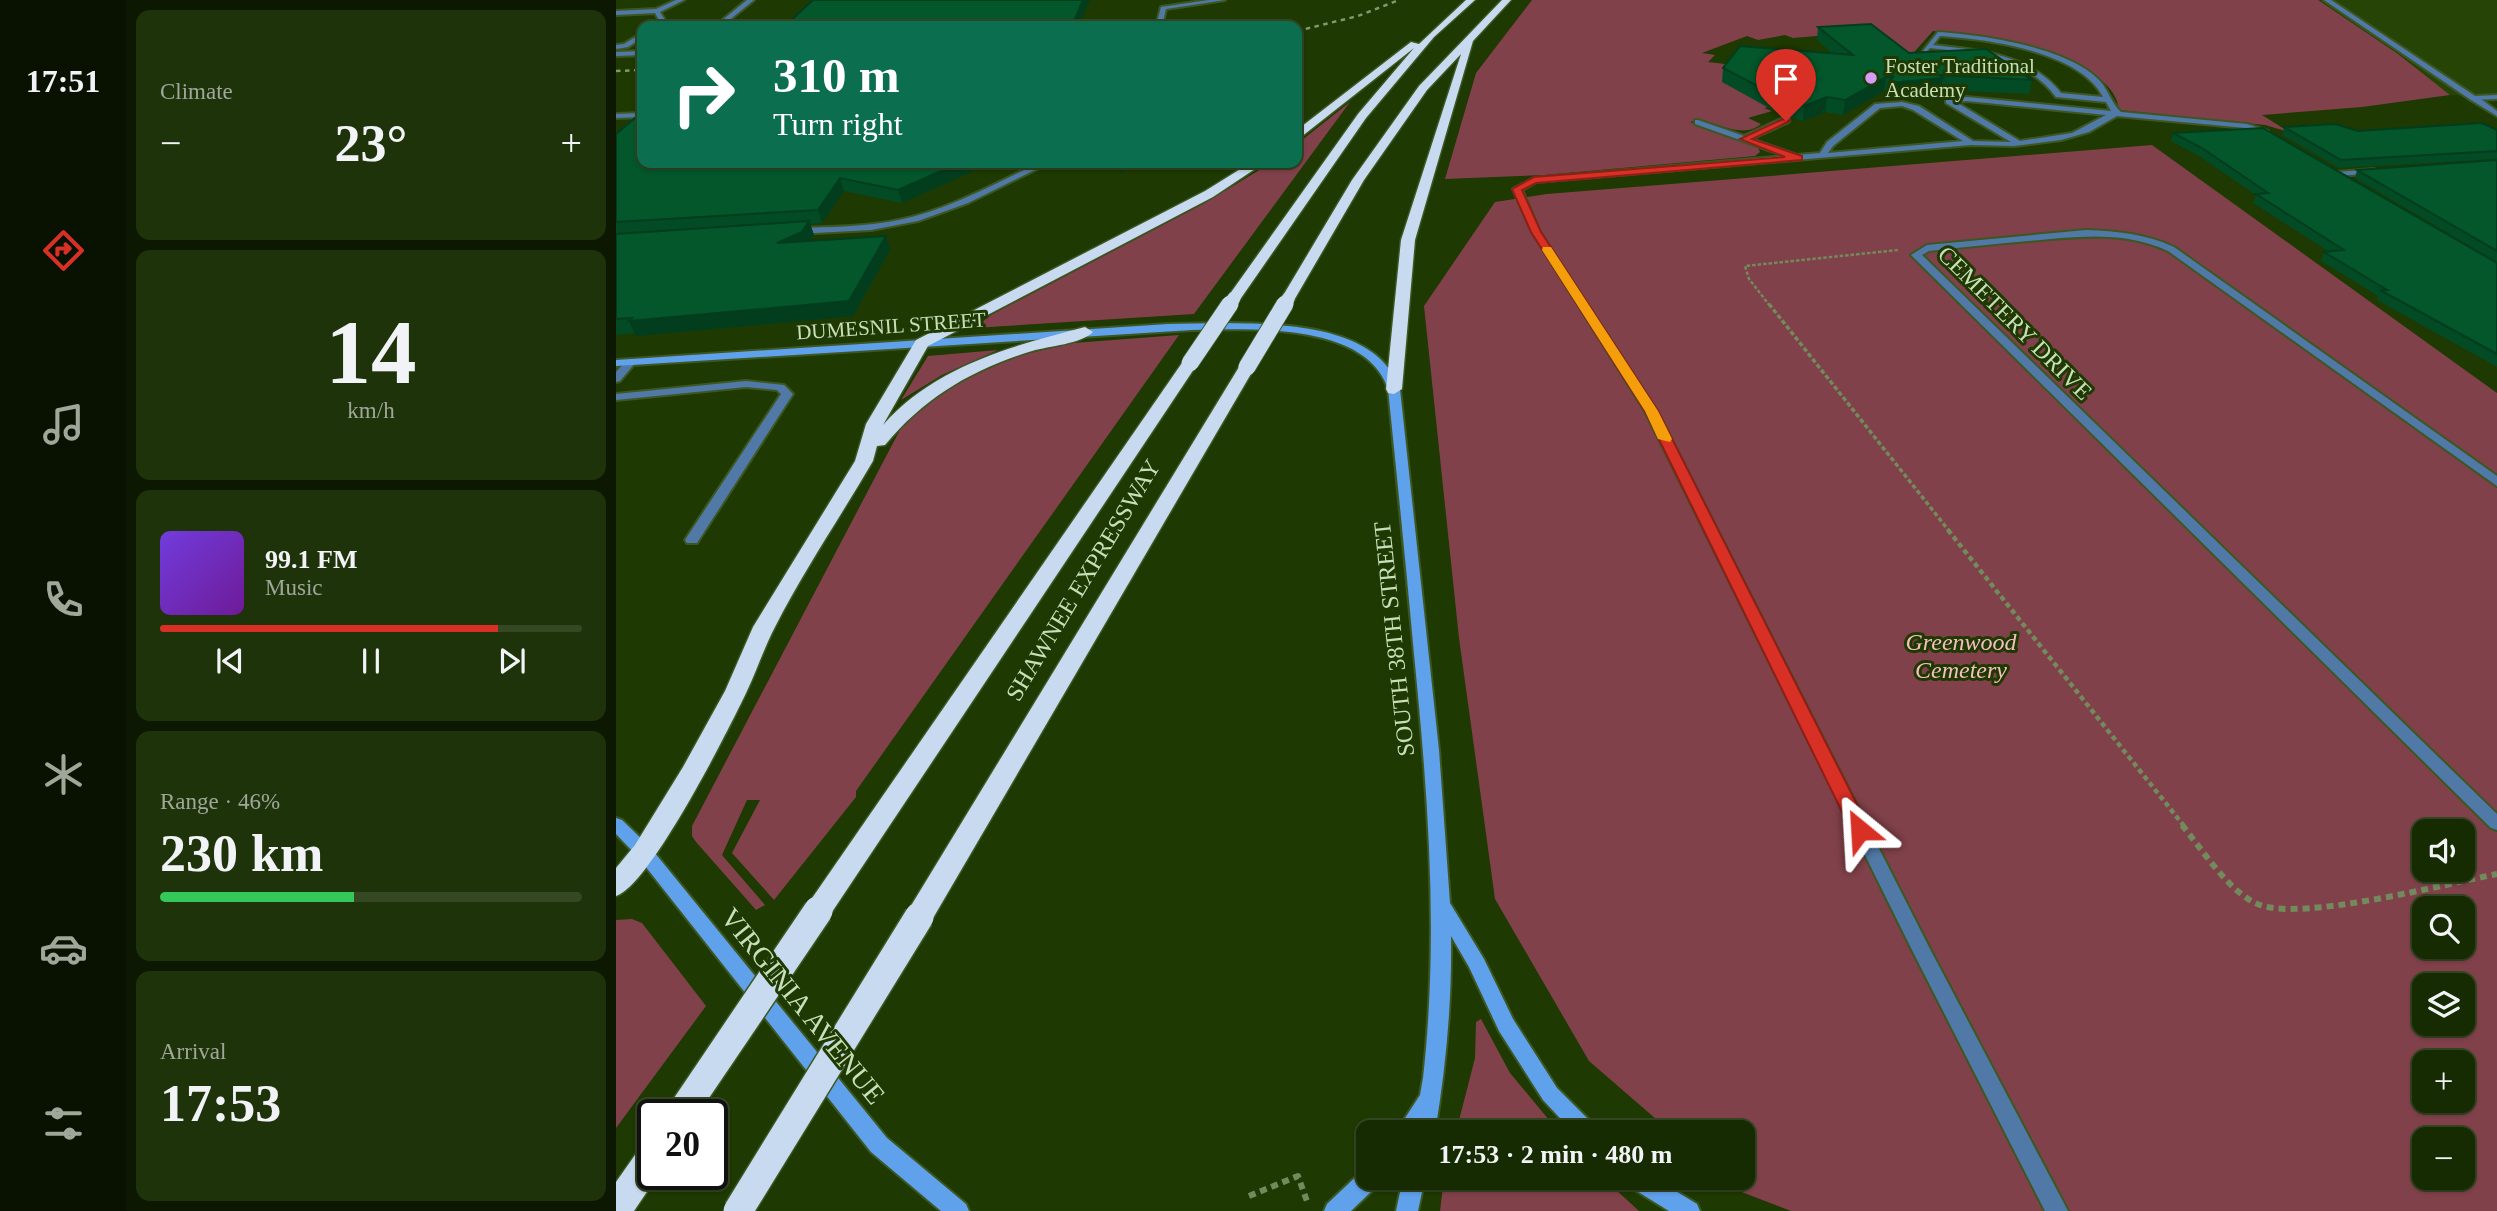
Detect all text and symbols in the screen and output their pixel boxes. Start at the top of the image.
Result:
text: 310 m [773,48,900,103]
icon: right [658,49,749,140]
pin [1756,49,1816,121]
place label: Foster Traditional Academy [1885,54,2035,102]
icon: arrive [1767,60,1805,98]
text: 17:51 [26,63,100,99]
marker: Foster Traditional Academy [1863,70,1879,86]
text: Climate [160,79,233,104]
text: Turn right [773,106,903,142]
text: 23° [335,115,407,172]
text: − [160,122,181,164]
text: + [561,122,582,164]
icon: directions [39,226,88,275]
street label: CEMETERY DRIVE [1933,241,2097,405]
text: 14 [326,302,417,403]
street label: DUMESNIL STREET [795,307,987,345]
text: km/h [347,398,395,423]
icon: music [39,400,88,449]
street label: SHAWNEE EXPRESSWAY [1001,455,1165,705]
street label: SOUTH 38TH STREET [1369,520,1419,758]
text: 99.1 FM [265,545,357,574]
icon: phone [39,575,88,624]
text: Music [265,575,323,600]
park label: Greenwood Cemetery [1905,629,2018,683]
icon: previous [211,642,249,680]
icon: pause [352,642,390,680]
icon: next [493,642,531,680]
icon: climate [39,750,88,799]
text: Range · 46% [160,789,280,814]
position arrow [1823,793,1897,867]
map controls [2412,819,2475,1190]
button: sound [2412,819,2475,882]
text: 230 km [160,825,323,882]
button: search [2412,896,2475,959]
street label: VIRGINIA AVENUE [715,902,891,1110]
icon: car [39,924,88,973]
button: layers [2412,973,2475,1036]
text: Arrival [160,1039,226,1064]
button: + [2412,1050,2475,1113]
text: 17:53 [160,1075,281,1132]
icon: filters [39,1099,88,1148]
speed limit sign: 20 [637,1099,728,1190]
button: − [2412,1127,2475,1190]
text: 17:53 · 2 min · 480 m [1439,1140,1673,1169]

